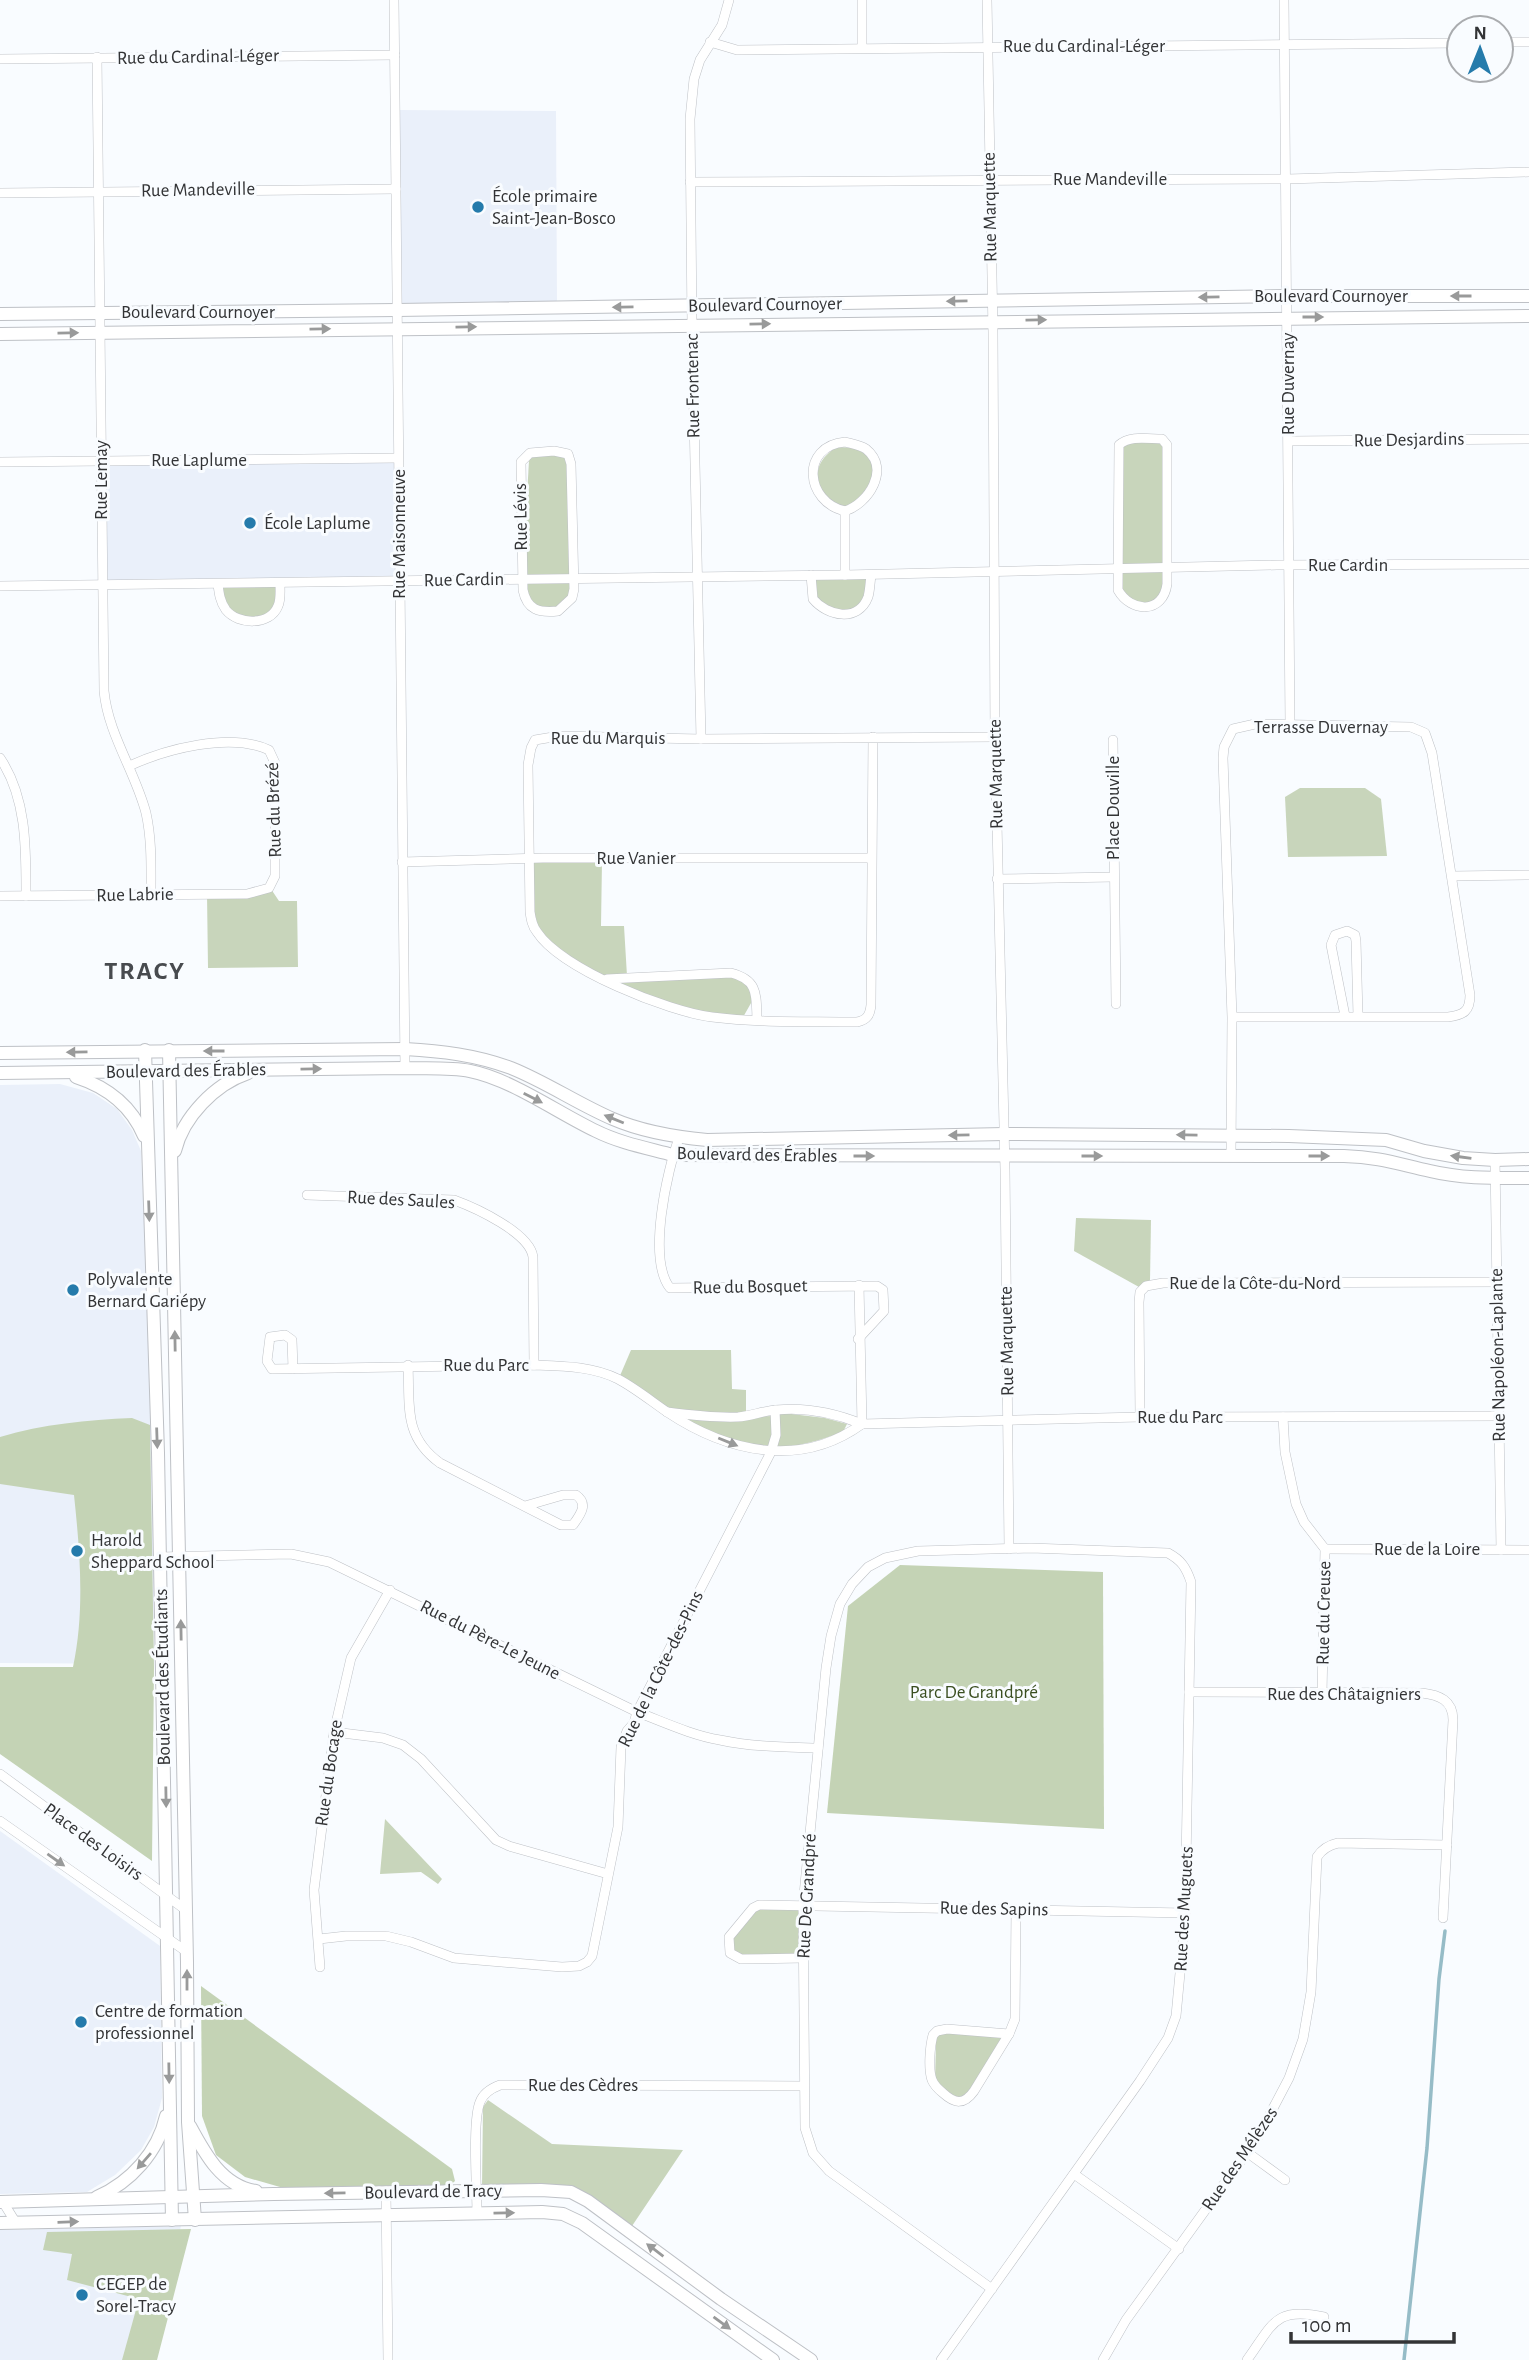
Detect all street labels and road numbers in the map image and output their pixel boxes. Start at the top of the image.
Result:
street label: Rue du Cardinal-Léger [1003,37,1165,56]
street label: Rue du Cardinal-Léger [117,46,279,68]
street label: Rue Marquette [980,152,1000,262]
street label: Rue Mandeville [1053,170,1167,189]
street label: Rue Mandeville [141,180,255,200]
street label: Boulevard Cournoyer [1254,287,1408,306]
street label: Boulevard Cournoyer [688,294,842,316]
street label: Boulevard Cournoyer [121,303,275,322]
street label: Rue Frontenac [683,333,703,439]
street label: Rue Duvernay [1279,333,1298,435]
street label: Rue Desjardins [1353,430,1465,450]
street label: Rue Lemay [92,440,111,520]
street label: Rue Laplume [151,451,247,470]
street label: Rue Maisonneuve [390,469,409,599]
street label: Rue Lévis [511,483,531,551]
street label: Rue Cardin [1308,556,1388,575]
street label: Rue Cardin [424,570,504,590]
street label: Terrasse Duvernay [1254,718,1388,737]
street label: Rue Marquette [986,719,1006,829]
street label: Rue du Marquis [551,729,665,748]
street label: Place Douville [1104,756,1123,860]
street label: Rue du Brézé [263,762,285,858]
street label: Rue Vanier [596,849,676,868]
street label: Rue Labrie [96,885,174,905]
street label: Boulevard des Érables [106,1058,266,1082]
street label: Boulevard des Érables [677,1142,837,1166]
street label: Rue des Saules [347,1188,455,1212]
street label: Rue Napoléon-Laplante [1487,1268,1509,1442]
street label: Rue de la Côte-du-Nord [1169,1274,1341,1293]
street label: Rue du Bosquet [692,1276,808,1298]
street label: Rue Marquette [997,1286,1017,1396]
street label: Rue du Parc [443,1356,529,1375]
street label: Rue du Parc [1137,1408,1223,1427]
street label: Rue de la Loire [1374,1540,1480,1559]
street label: Rue du Creuse [1314,1561,1334,1665]
street label: Boulevard des Étudiants [150,1588,174,1766]
street label: Rue de la Côte-des-Pins [615,1588,707,1750]
street label: Rue du Père-Le Jeune [417,1597,563,1683]
street label: Rue des Châtaigniers [1267,1685,1421,1704]
street label: Rue du Bocage [312,1718,346,1828]
street label: Place des Loisirs [40,1800,146,1884]
street label: Rue De Grandpré [794,1833,820,1959]
street label: Rue des Muguets [1171,1846,1197,1972]
street label: Rue des Sapins [939,1899,1049,1919]
street label: Rue des Cèdres [528,2076,638,2095]
street label: Rue des Mélèzes [1198,2104,1282,2214]
street label: Boulevard de Tracy [364,2181,502,2203]

